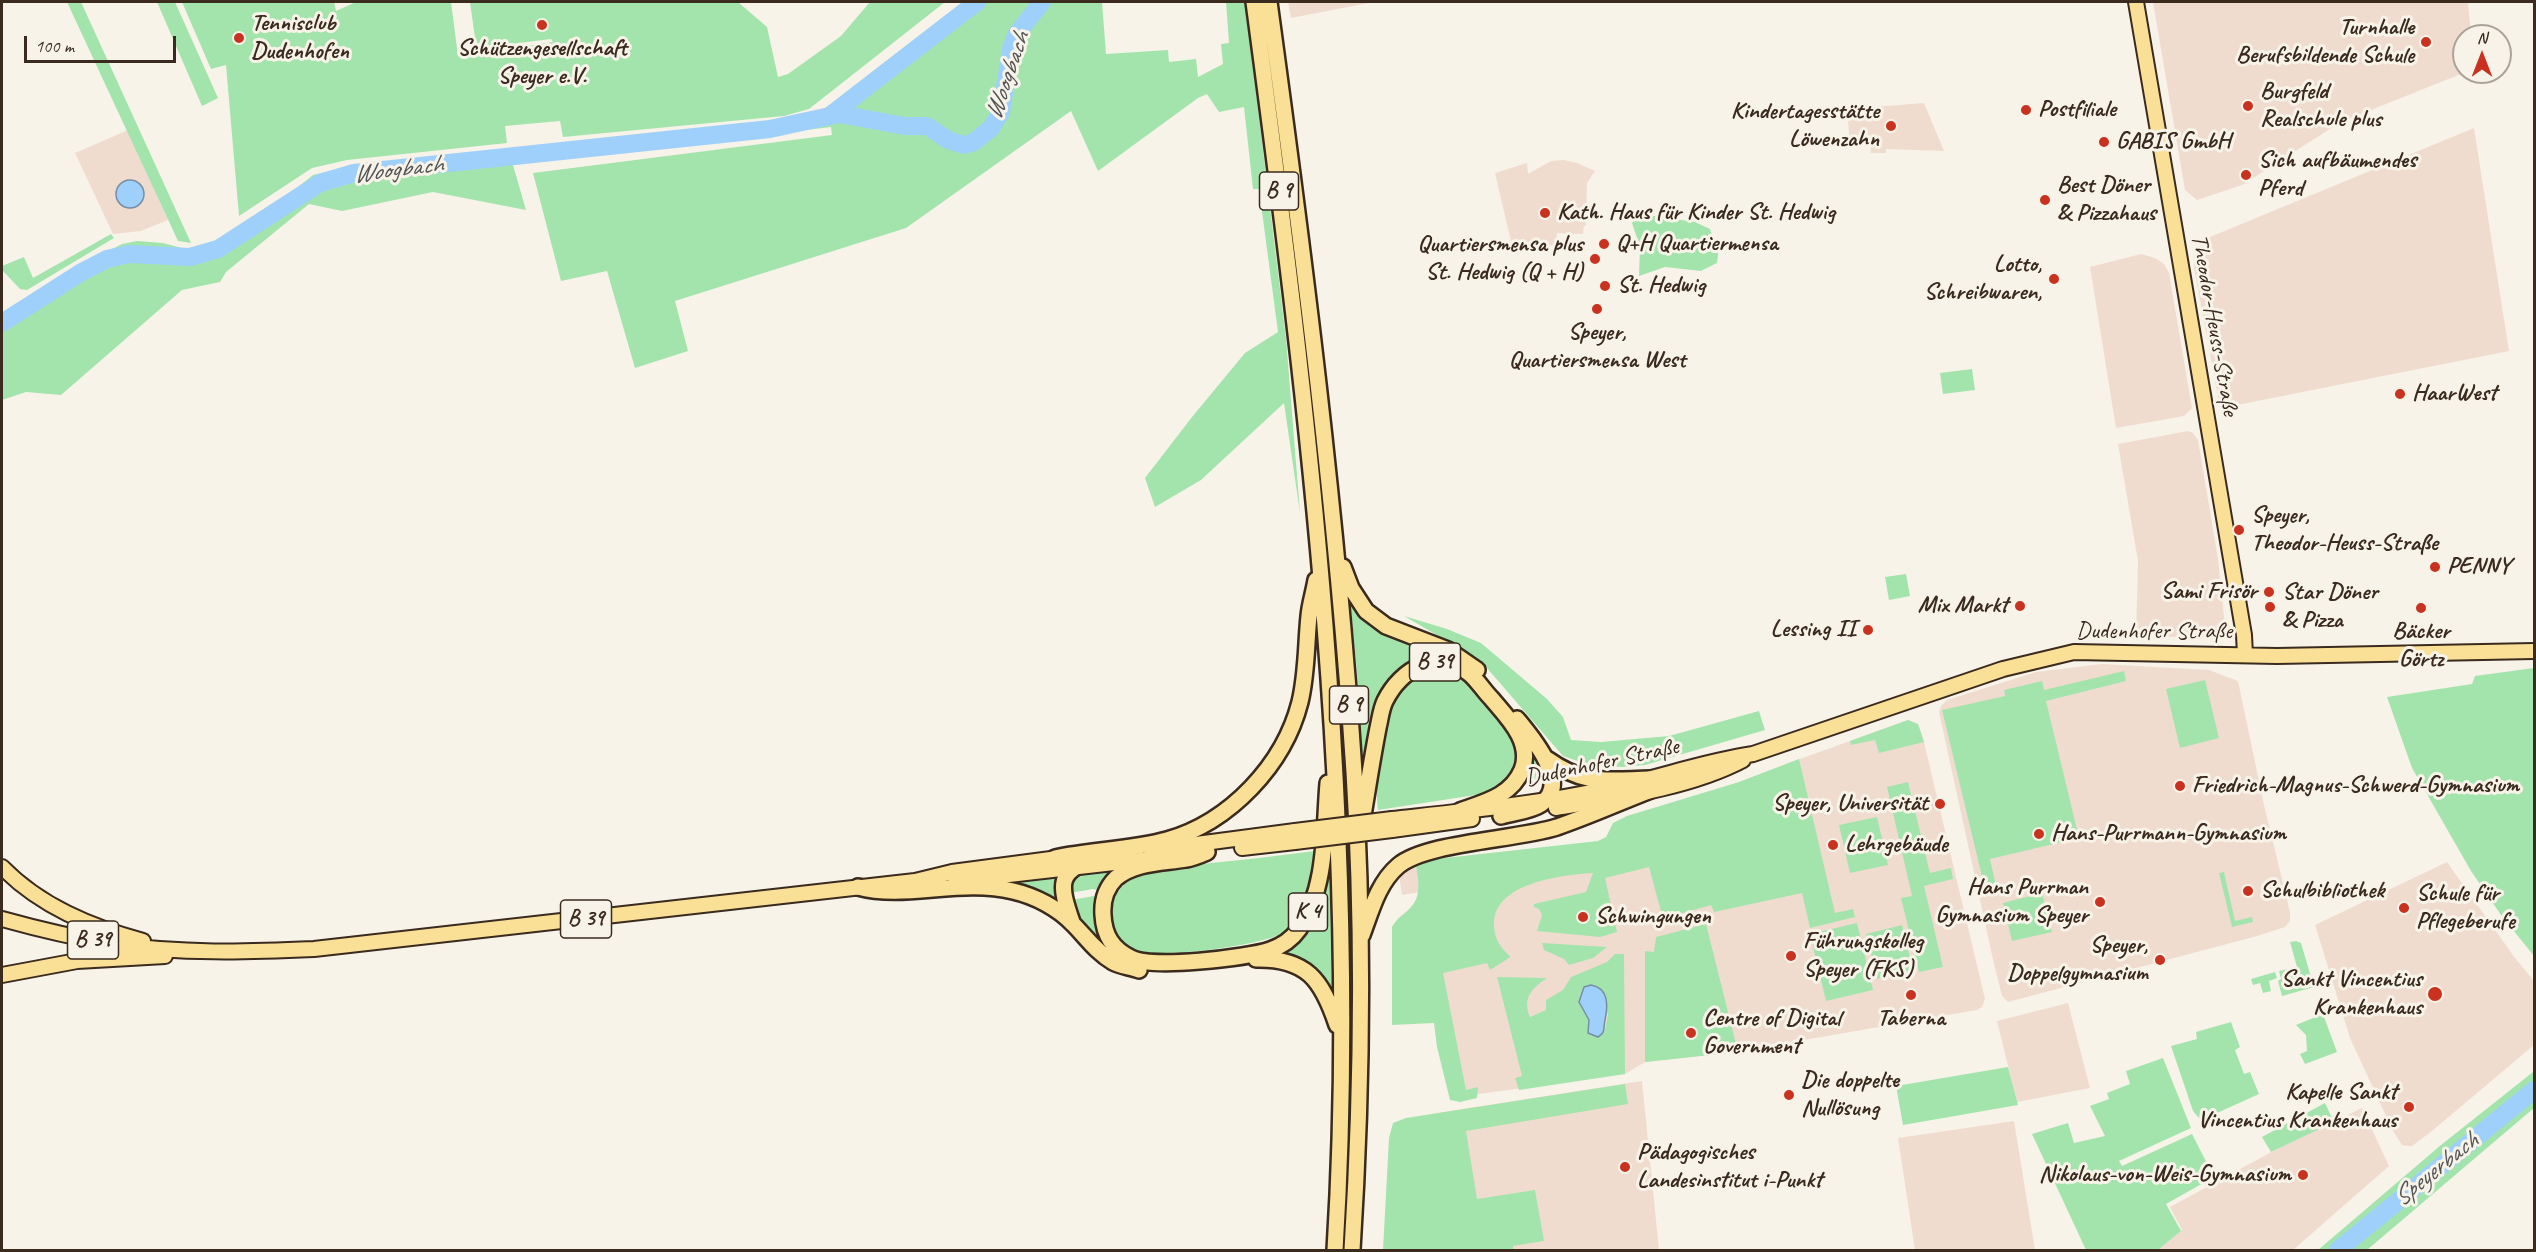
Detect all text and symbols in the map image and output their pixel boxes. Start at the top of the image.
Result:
place label: Tennisclub Dudenhofen [251,10,349,66]
place label: Turnhalle Berufsbildende Schule [2236,14,2414,70]
marker: Schützengesellschaft Speyer e.V. [535,18,549,32]
scale bar [27,24,178,62]
north arrow [2452,24,2512,84]
water label: Woogbach [979,28,1037,124]
text: N [2477,28,2487,48]
marker: Tennisclub Dudenhofen [232,31,246,45]
text: 100 m [35,35,74,57]
place label: Schützengesellschaft Speyer e.V. [457,35,627,91]
marker: Turnhalle Berufsbildende Schule [2419,35,2433,49]
place label: Burgfeld Realschule plus [2260,78,2381,134]
place label: Postfiliale [2038,96,2116,124]
place label: Kindertagesstätte Löwenzahn [1731,98,1879,154]
marker: Burgfeld Realschule plus [2241,99,2255,113]
marker: Postfiliale [2019,103,2033,117]
marker: Kindertagesstätte Löwenzahn [1884,119,1898,133]
place label: GABIS GmbH [2116,128,2230,156]
marker: GABIS GmbH [2097,135,2111,149]
place label: Sich aufbäumendes Pferd [2258,147,2416,203]
water label: Woogbach [351,149,445,191]
marker: Sich aufbäumendes Pferd [2239,168,2253,182]
road number: B 9 [1260,172,1298,210]
place label: Best Döner & Pizzahaus [2057,172,2156,228]
marker: Best Döner & Pizzahaus [2038,193,2052,207]
place label: Kath. Haus für Kinder St. Hedwig [1557,199,1835,227]
marker: Kath. Haus für Kinder St. Hedwig [1538,206,1552,220]
place label: Q+H Quartiermensa [1616,230,1778,258]
place label: Quartiersmensa plus St. Hedwig (Q + H) [1418,231,1583,287]
street label: Theodor-Heuss-Straße [2184,232,2244,418]
marker: Q+H Quartiermensa [1597,237,1611,251]
place label: Lotto, Schreibwaren, [1924,251,2042,307]
marker: Quartiersmensa plus St. Hedwig (Q + H) [1588,252,1602,266]
place label: St. Hedwig [1617,272,1705,300]
marker: Lotto, Schreibwaren, [2047,272,2061,286]
marker: St. Hedwig [1598,279,1612,293]
marker: Speyer, Quartiersmensa West [1590,302,1604,316]
place label: Speyer, Quartiersmensa West [1509,319,1685,375]
place label: HaarWest [2412,380,2497,408]
marker: HaarWest [2393,387,2407,401]
place label: Speyer, Theodor-Heuss-Straße [2251,502,2438,558]
marker: Speyer, Theodor-Heuss-Straße [2232,523,2246,537]
place label: PENNY [2447,553,2511,581]
marker: PENNY [2428,560,2442,574]
place label: Sami Frisör [2161,578,2257,606]
place label: Star Döner & Pizza [2282,579,2378,635]
marker: Sami Frisör [2262,585,2276,599]
place label: Mix Markt [1918,592,2008,620]
marker: Mix Markt [2013,599,2027,613]
marker: Star Döner & Pizza [2263,600,2277,614]
marker: Bäcker Görtz [2414,601,2428,615]
place label: Lessing II [1771,616,1856,644]
street label: Dudenhofer Straße [2076,618,2232,646]
place label: Bäcker Görtz [2392,618,2450,674]
marker: Lessing II [1861,623,1875,637]
road number: B 39 [1410,643,1460,681]
road number: B 9 [1330,686,1368,724]
street label: Dudenhofer Straße [1523,733,1681,793]
place label: Friedrich-Magnus-Schwerd-Gymnasium [2192,772,2519,800]
marker: Friedrich-Magnus-Schwerd-Gymnasium [2173,779,2187,793]
place label: Speyer, Universität [1772,790,1928,818]
marker: Speyer, Universität [1933,797,1947,811]
place label: Hans-Purrmann-Gymnasium [2051,820,2286,848]
marker: Hans-Purrmann-Gymnasium [2032,827,2046,841]
place label: Lehrgebäude [1845,831,1948,859]
marker: Lehrgebäude [1826,838,1840,852]
place label: Hans Purrman Gymnasium Speyer [1935,874,2088,930]
place label: Schulbibliothek [2260,877,2384,905]
place label: Schule für Pflegeberufe [2416,880,2515,936]
marker: Schulbibliothek [2241,884,2255,898]
road number: K 4 [1288,893,1328,931]
marker: Hans Purrman Gymnasium Speyer [2093,895,2107,909]
road number: B 39 [560,900,612,938]
marker: Schule für Pflegeberufe [2397,901,2411,915]
place label: Schwingungen [1595,903,1711,931]
marker: Schwingungen [1576,910,1590,924]
road number: B 39 [68,921,118,959]
place label: Führungskolleg Speyer (FKS) [1803,928,1923,984]
place label: Speyer, Doppelgymnasium [2007,932,2148,988]
marker: Führungskolleg Speyer (FKS) [1784,949,1798,963]
marker: Speyer, Doppelgymnasium [2153,953,2167,967]
place label: Sankt Vincentius Krankenhaus [2281,966,2422,1022]
marker: Sankt Vincentius Krankenhaus [2426,985,2444,1003]
marker: Taberna [1904,988,1918,1002]
place label: Centre of Digital Government [1703,1005,1840,1061]
place label: Taberna [1877,1005,1945,1033]
marker: Centre of Digital Government [1684,1026,1698,1040]
place label: Die doppelte Nullösung [1801,1067,1899,1123]
place label: Kapelle Sankt Vincentius Krankenhaus [2197,1079,2397,1135]
marker: Die doppelte Nullösung [1782,1088,1796,1102]
marker: Kapelle Sankt Vincentius Krankenhaus [2402,1100,2416,1114]
water label: Speyerbach [2387,1126,2485,1214]
place label: Pädagogisches Landesinstitut i-Punkt [1637,1139,1822,1195]
marker: Pädagogisches Landesinstitut i-Punkt [1618,1160,1632,1174]
place label: Nikolaus-von-Weis-Gymnasium [2039,1161,2291,1189]
marker: Nikolaus-von-Weis-Gymnasium [2296,1168,2310,1182]

